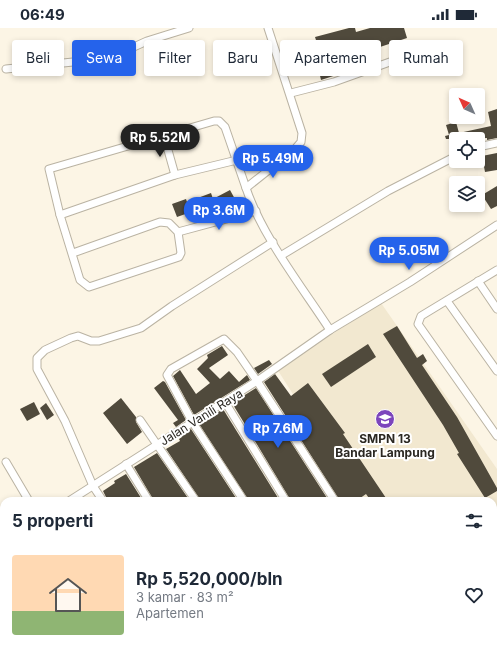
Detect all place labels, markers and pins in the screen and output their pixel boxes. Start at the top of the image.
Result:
pin: Rp 5.52M [119,124,201,158]
pin: Rp 5.49M [232,145,314,179]
pin: Rp 3.6M [182,197,256,231]
pin: Rp 5.05M [368,237,450,271]
school or university icon: SMPN 13 Bandar Lampung [374,408,396,430]
pin: Rp 7.6M [241,415,315,449]
place label: SMPN 13 Bandar Lampung [335,431,435,460]

